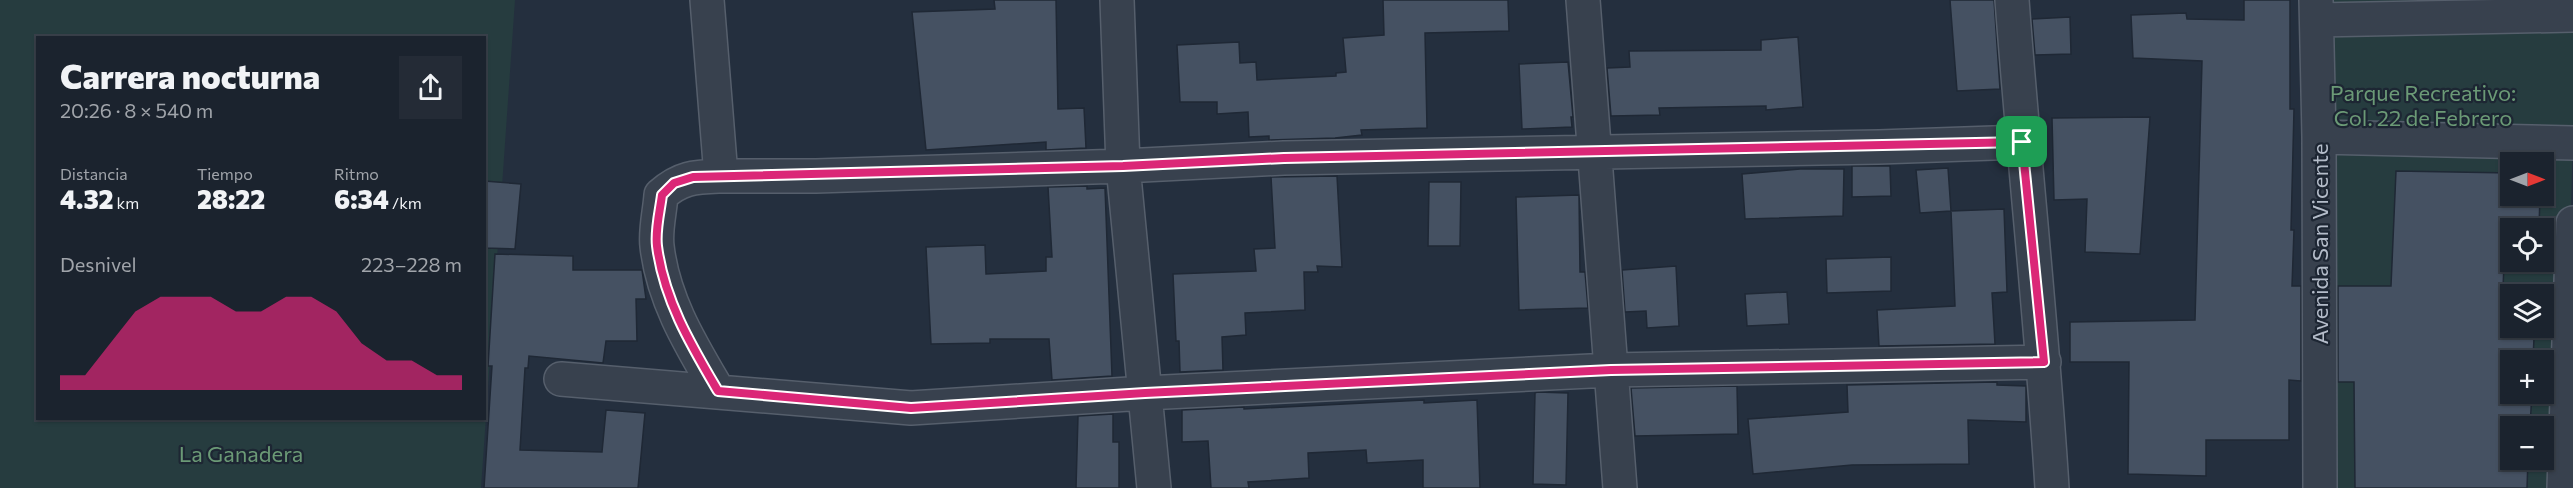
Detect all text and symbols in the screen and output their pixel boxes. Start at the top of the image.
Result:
text: Carrera nocturna [60,55,320,96]
button: share [399,56,462,119]
park label: Parque Recreativo: Col. 22 de Febrero [2330,79,2516,131]
text: 20:26 · 8 × 540 m [60,98,213,122]
pin [1996,116,2047,167]
icon: arrive [2005,125,2038,158]
street label: Avenida San Vicente [2306,143,2333,345]
north arrow [2500,152,2554,206]
map controls [2500,152,2554,470]
text: Distancia [60,164,128,183]
text: Tiempo [197,164,253,183]
text: Ritmo [334,164,379,183]
text: 4.32 [60,183,114,214]
text: 28:22 [197,183,265,214]
text: 6:34 [334,183,389,214]
text: km [114,193,139,212]
text: /km [389,193,422,212]
button: locate [2500,218,2554,272]
text: Desnivel [60,252,137,276]
text: 223–228 m [361,252,462,276]
button: layers [2500,284,2554,338]
button: + [2500,350,2554,404]
button: − [2500,416,2554,470]
park label: La Ganadera [179,440,303,467]

